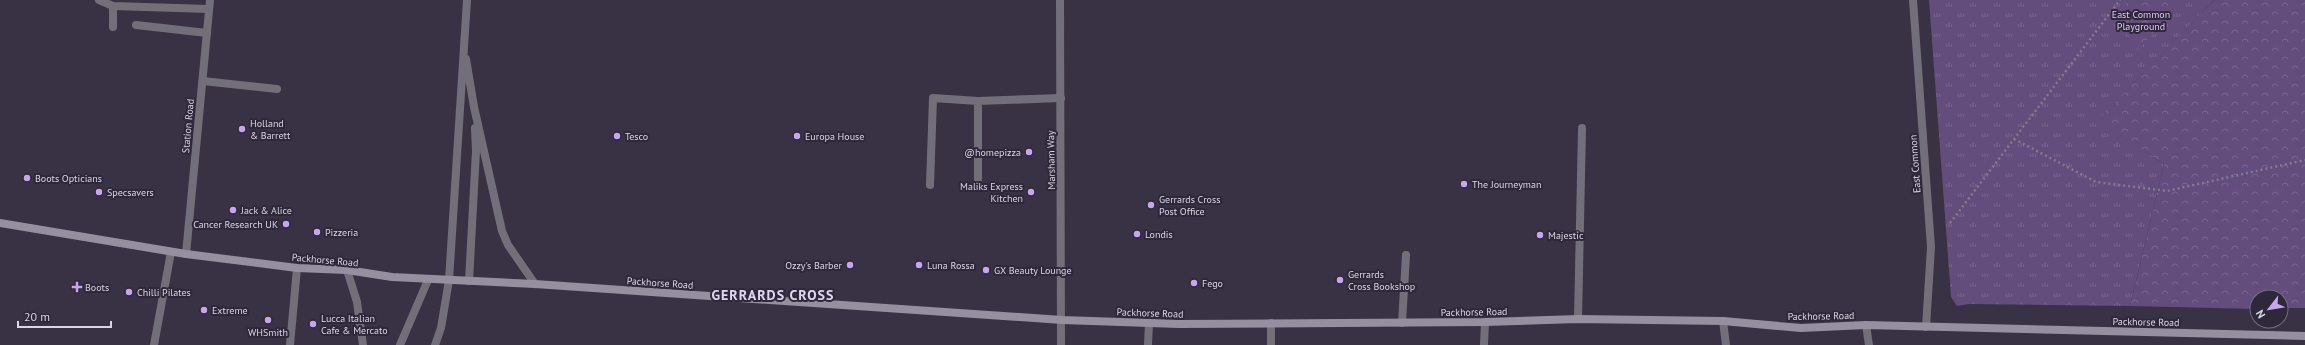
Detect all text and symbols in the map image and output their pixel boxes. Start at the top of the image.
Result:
park label: East Common Playground [2112,8,2170,33]
street label: Station Road [179,98,197,154]
place label: Holland & Barrett [250,117,291,142]
marker: Holland & Barrett [237,124,247,134]
place label: Tesco [625,130,648,143]
place label: Europa House [805,130,864,143]
street label: Marsham Way [1044,130,1058,190]
marker: Tesco [612,131,622,141]
marker: Europa House [792,131,802,141]
street label: East Common [1906,134,1924,194]
place label: @homepizza [964,146,1021,159]
marker: @homepizza [1024,147,1034,157]
place label: Boots Opticians [35,172,102,185]
marker: Boots Opticians [22,173,32,183]
place label: The Journeyman [1472,178,1541,191]
marker: The Journeyman [1459,179,1469,189]
place label: Maliks Express Kitchen [960,180,1023,205]
place label: Specsavers [107,186,154,199]
marker: Specsavers [94,187,104,197]
marker: Maliks Express Kitchen [1026,187,1036,197]
place label: Gerrards Cross Post Office [1159,193,1220,218]
marker: Gerrards Cross Post Office [1146,200,1156,210]
place label: Jack & Alice [240,204,292,217]
marker: Jack & Alice [228,205,238,215]
place label: Cancer Research UK [193,218,278,231]
marker: Cancer Research UK [281,219,291,229]
place label: Pizzeria [325,226,358,239]
marker: Pizzeria [312,227,322,237]
place label: Londis [1145,228,1173,241]
marker: Londis [1132,229,1142,239]
place label: Majestic [1548,229,1584,242]
marker: Majestic [1535,230,1545,240]
street label: Packhorse Road [291,251,359,269]
place label: Ozzy's Barber [785,259,843,272]
place label: Luna Rossa [927,259,975,272]
marker: Ozzy's Barber [845,260,855,270]
marker: Luna Rossa [914,260,924,270]
place label: GX Beauty Lounge [994,264,1072,277]
marker: GX Beauty Lounge [981,265,991,275]
place label: Gerrards Cross Bookshop [1348,268,1415,293]
street label: Packhorse Road [626,274,694,292]
marker: Gerrards Cross Bookshop [1335,275,1345,285]
place label: Fego [1202,277,1223,290]
marker: Fego [1189,278,1199,288]
place label: Boots [85,281,109,294]
marker: Boots [72,282,82,292]
place label: Chilli Pilates [137,286,191,299]
district label: GERRARDS CROSS [712,286,834,304]
marker: Chilli Pilates [124,287,134,297]
north arrow [2249,289,2289,329]
scale bar [18,303,111,329]
place label: Extreme [212,304,248,317]
marker: Extreme [199,305,209,315]
street label: Packhorse Road [1116,305,1184,321]
street label: Packhorse Road [1440,305,1508,319]
text: N [2253,307,2268,321]
text: 20 m [24,309,50,324]
street label: Packhorse Road [1787,309,1855,323]
place label: Lucca Italian Cafe & Mercato [321,312,388,337]
marker: WHSmith [263,315,273,325]
street label: Packhorse Road [2112,315,2180,329]
marker: Lucca Italian Cafe & Mercato [308,319,318,329]
place label: WHSmith [248,326,288,339]

